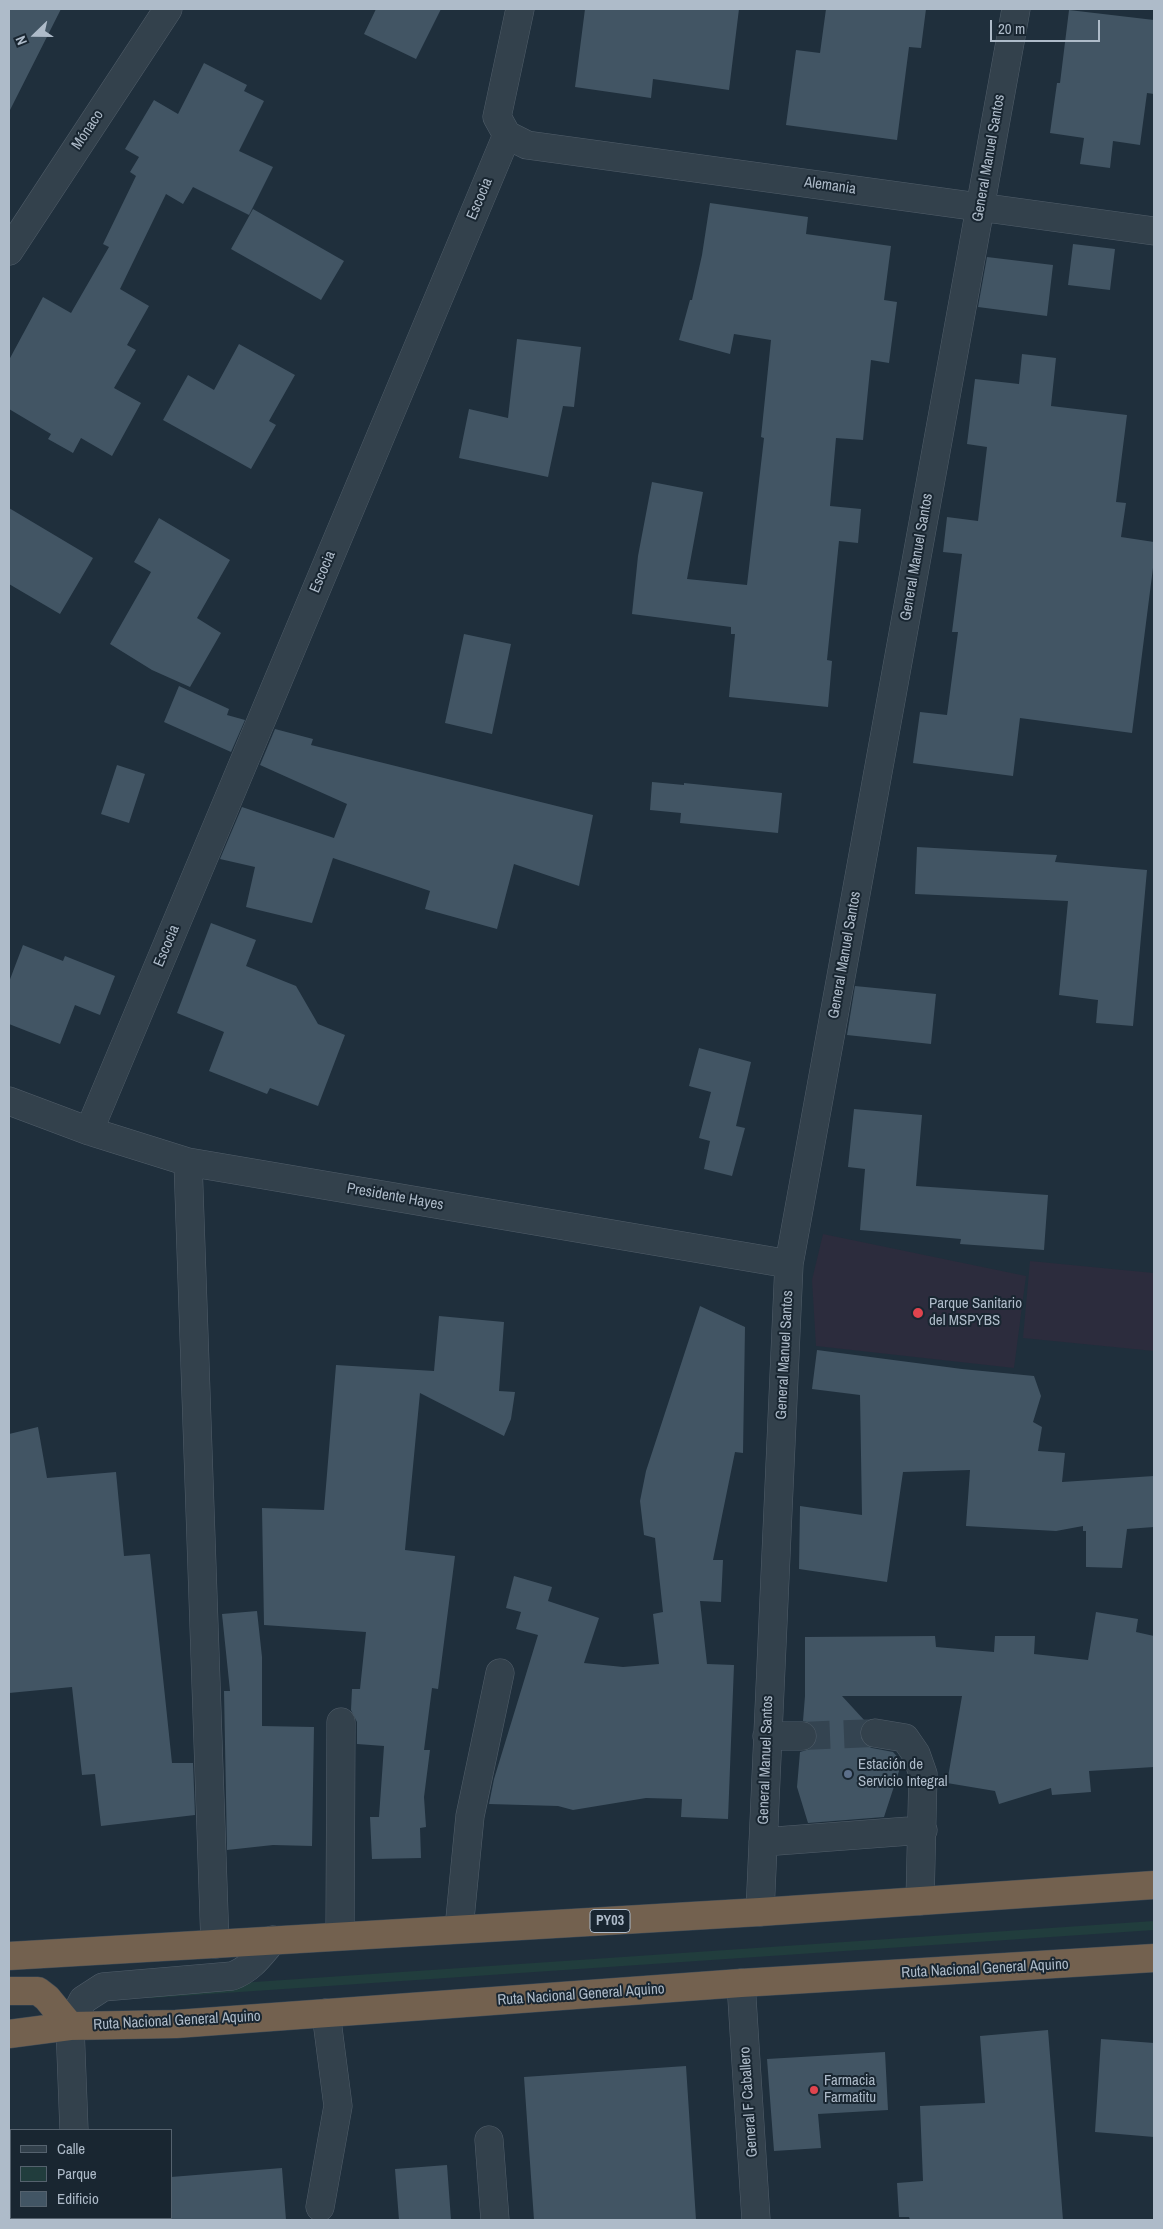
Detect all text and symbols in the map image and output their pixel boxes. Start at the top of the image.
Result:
north arrow [10,10,60,60]
scale bar [993,10,1103,42]
text: 20 m [998,18,1025,39]
text: N [11,33,31,48]
street label: General Manuel Santos [969,93,1009,223]
street label: Mónaco [68,107,108,153]
street label: Alemania [803,173,857,199]
street label: Escocia [463,175,497,223]
street label: General Manuel Santos [897,492,937,622]
street label: Escocia [306,548,340,596]
street label: General Manuel Santos [825,890,865,1020]
street label: Escocia [150,922,184,970]
street label: Presidente Hayes [345,1180,445,1214]
street label: General Manuel Santos [773,1290,797,1420]
place label: Parque Sanitario del MSPYBS [929,1295,1022,1330]
marker: Parque Sanitario del MSPYBS [911,1306,925,1320]
street label: General Manuel Santos [755,1695,777,1825]
place label: Estación de Servicio Integral [858,1756,948,1791]
marker: Estación de Servicio Integral [842,1768,854,1780]
road number: PY03 [590,1910,630,1932]
street label: Ruta Nacional General Aquino [901,1956,1069,1982]
street label: Ruta Nacional General Aquino [497,1980,665,2010]
street label: Ruta Nacional General Aquino [93,2008,261,2034]
street label: General F Caballero [736,2046,762,2158]
place label: Farmacia Farmatitu [824,2072,876,2107]
marker: Farmacia Farmatitu [808,2084,820,2096]
legend [10,2129,172,2219]
text: Calle [57,2138,85,2159]
text: Parque [57,2163,97,2184]
text: Edificio [57,2188,99,2209]

